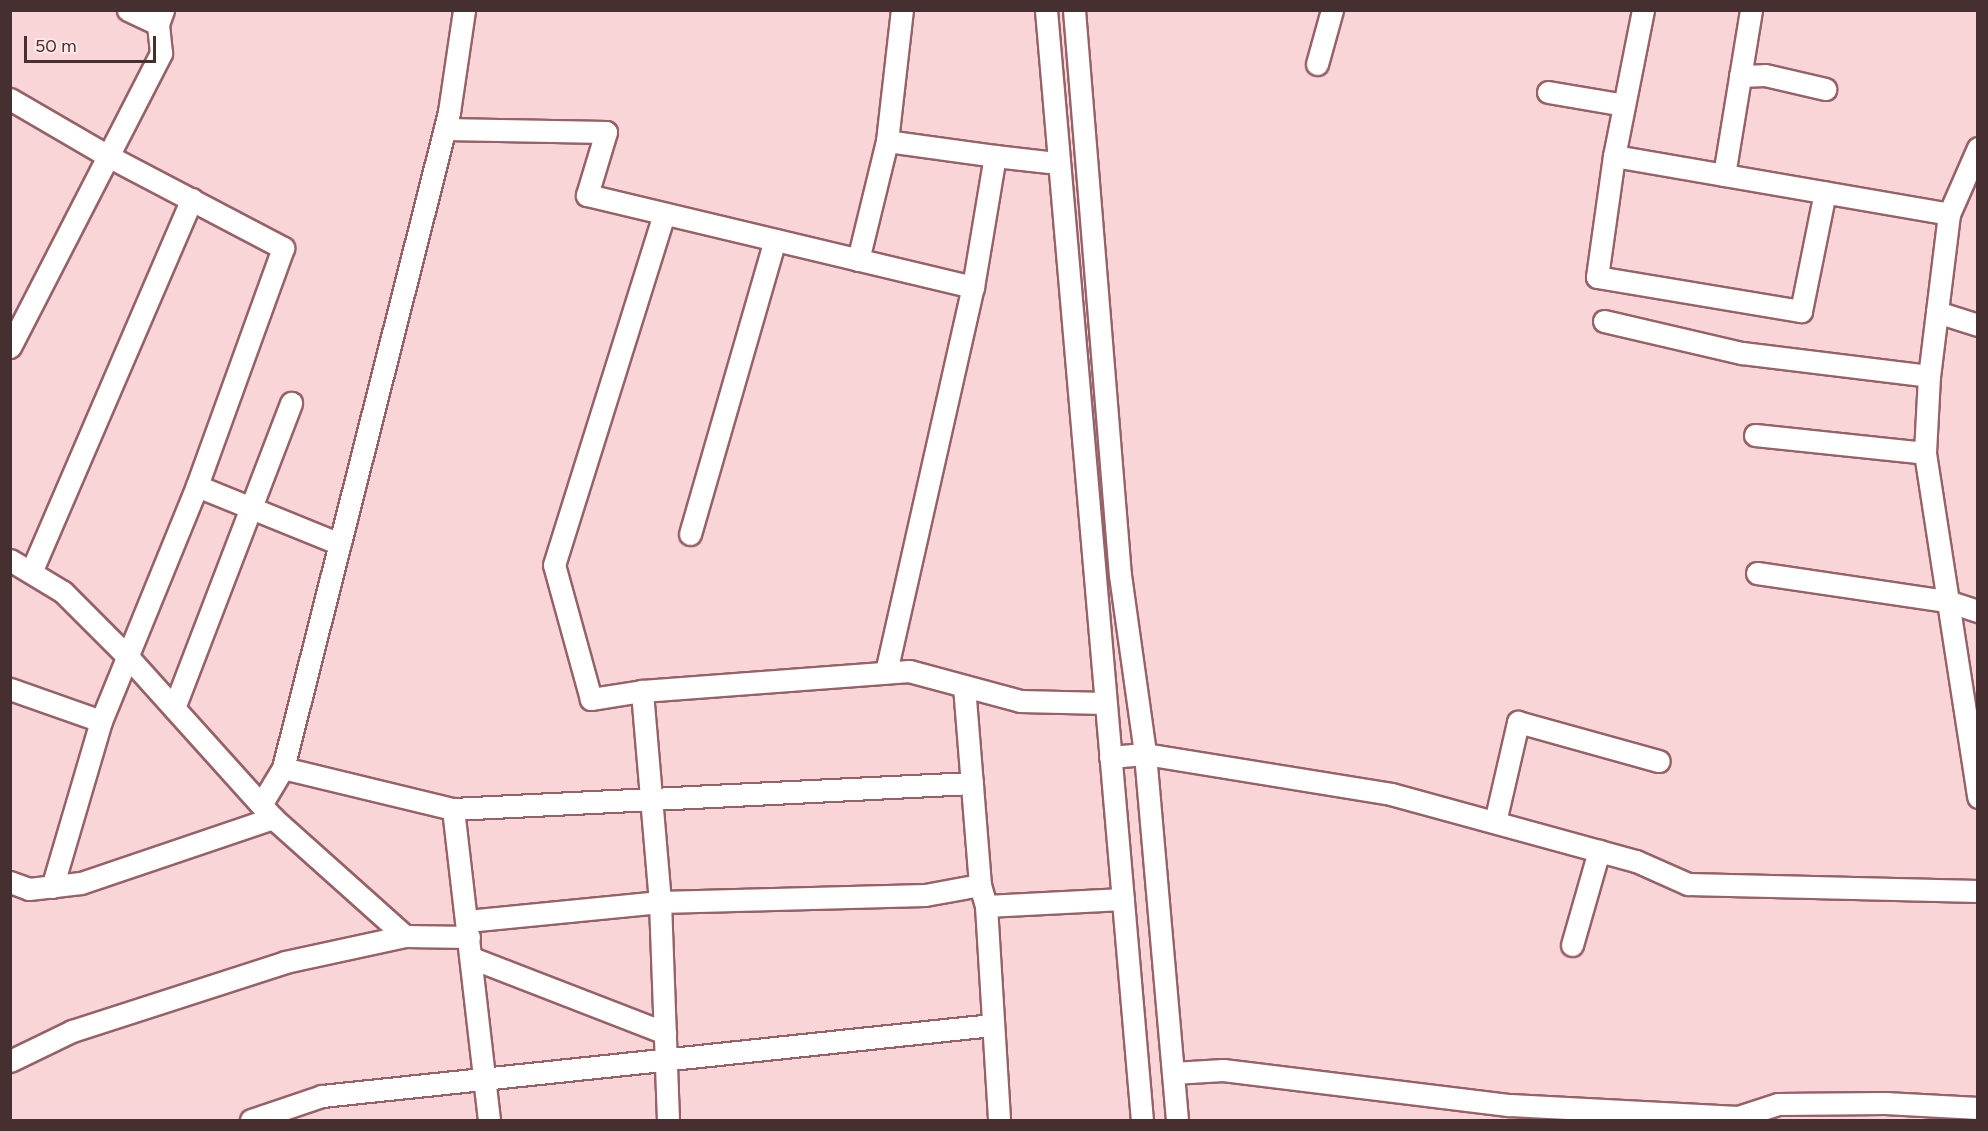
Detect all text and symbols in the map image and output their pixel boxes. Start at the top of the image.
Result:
scale bar [27,24,159,62]
text: 50 m [35,35,77,57]

